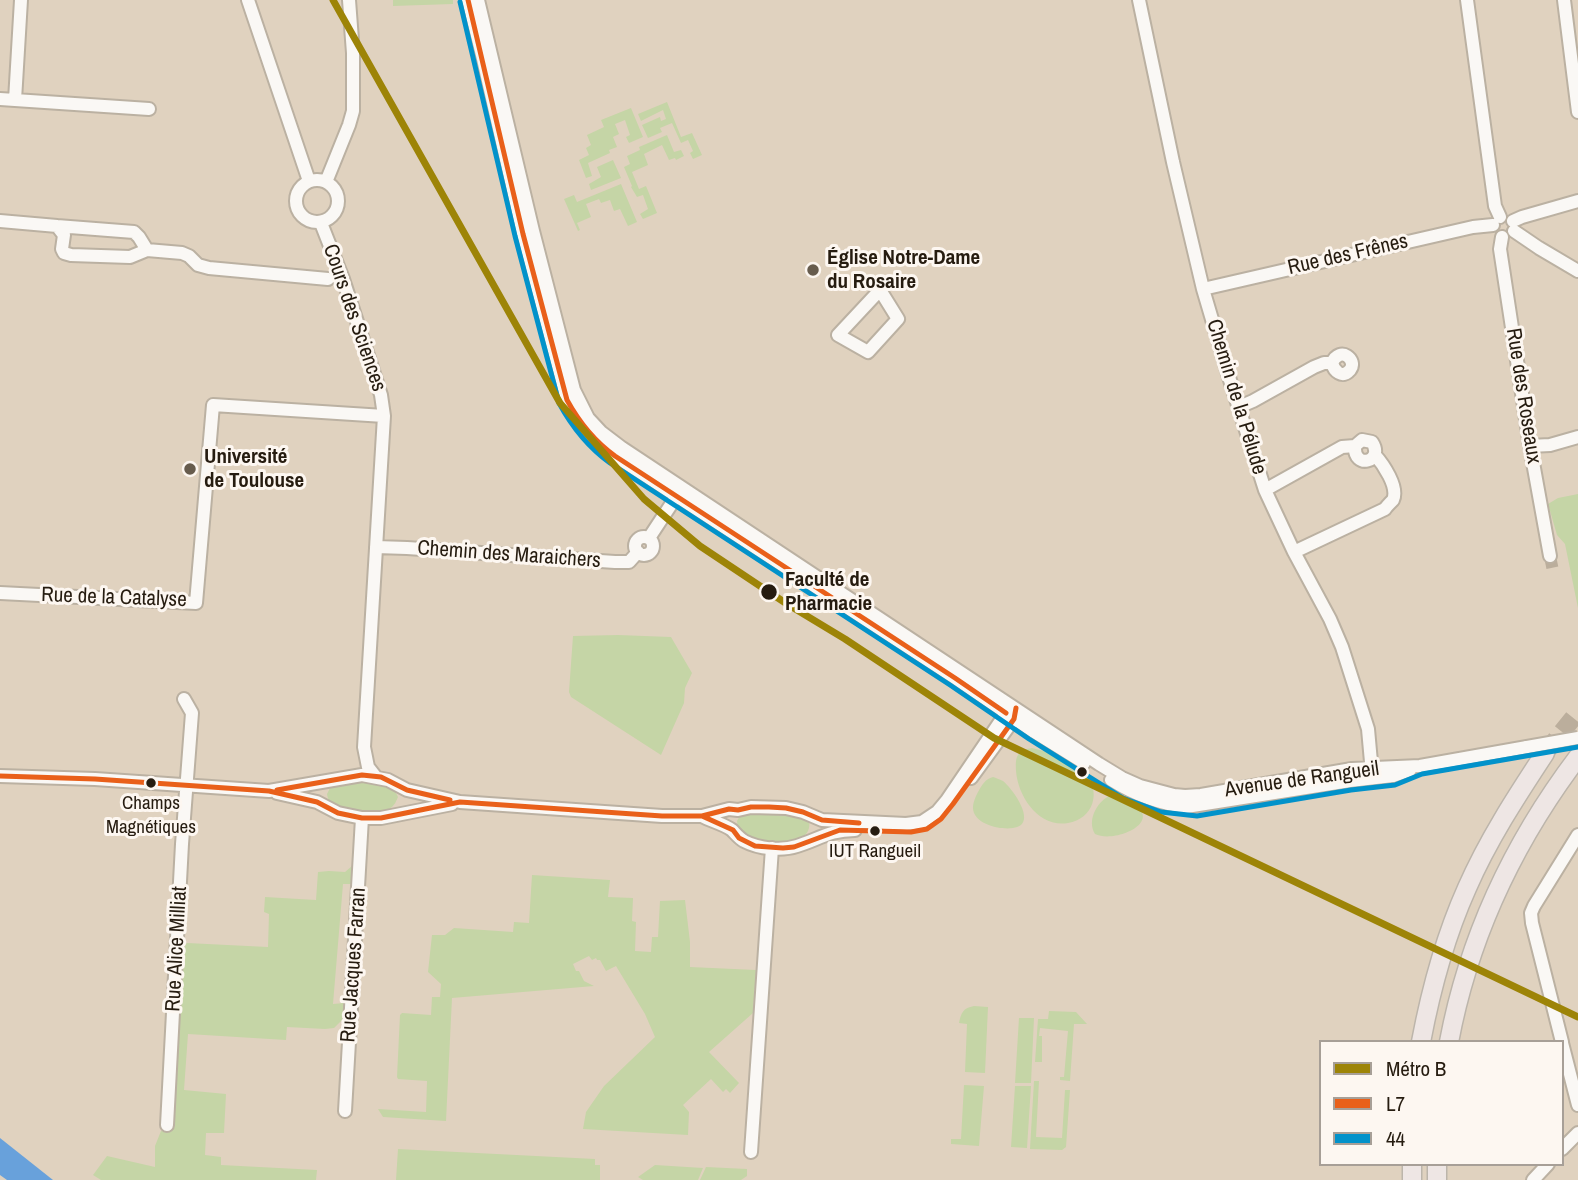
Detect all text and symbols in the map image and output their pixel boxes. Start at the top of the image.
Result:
street label: Rue des Frênes [1285,229,1411,281]
street label: Cours des Sciences [317,241,391,395]
place label: Église Notre-Dame du Rosaire [827,245,980,295]
marker: Église Notre-Dame du Rosaire [805,262,821,278]
street label: Chemin de la Pélude [1200,316,1272,478]
street label: Rue des Roseaux [1500,326,1546,466]
place label: Université de Toulouse [204,444,304,494]
marker: Université de Toulouse [182,461,198,477]
street label: Chemin des Maraichers [416,536,602,574]
place label: Faculté de Pharmacie [785,567,872,617]
marker: Faculté de Pharmacie [759,582,779,602]
street label: Rue de la Catalyse [41,583,187,613]
street label: Avenue de Rangueil [1223,757,1381,803]
unlabelled marker [1075,765,1089,779]
marker: Champs Magnétiques [144,776,158,790]
place label: Champs Magnétiques [106,793,196,837]
marker: IUT Rangueil [868,824,882,838]
place label: IUT Rangueil [829,841,921,863]
street label: Rue Alice Milliat [161,886,193,1012]
street label: Rue Jacques Farran [336,887,372,1043]
legend [1319,1040,1564,1166]
text: Métro B [1386,1054,1446,1083]
text: L7 [1386,1089,1405,1118]
text: 44 [1386,1124,1405,1153]

